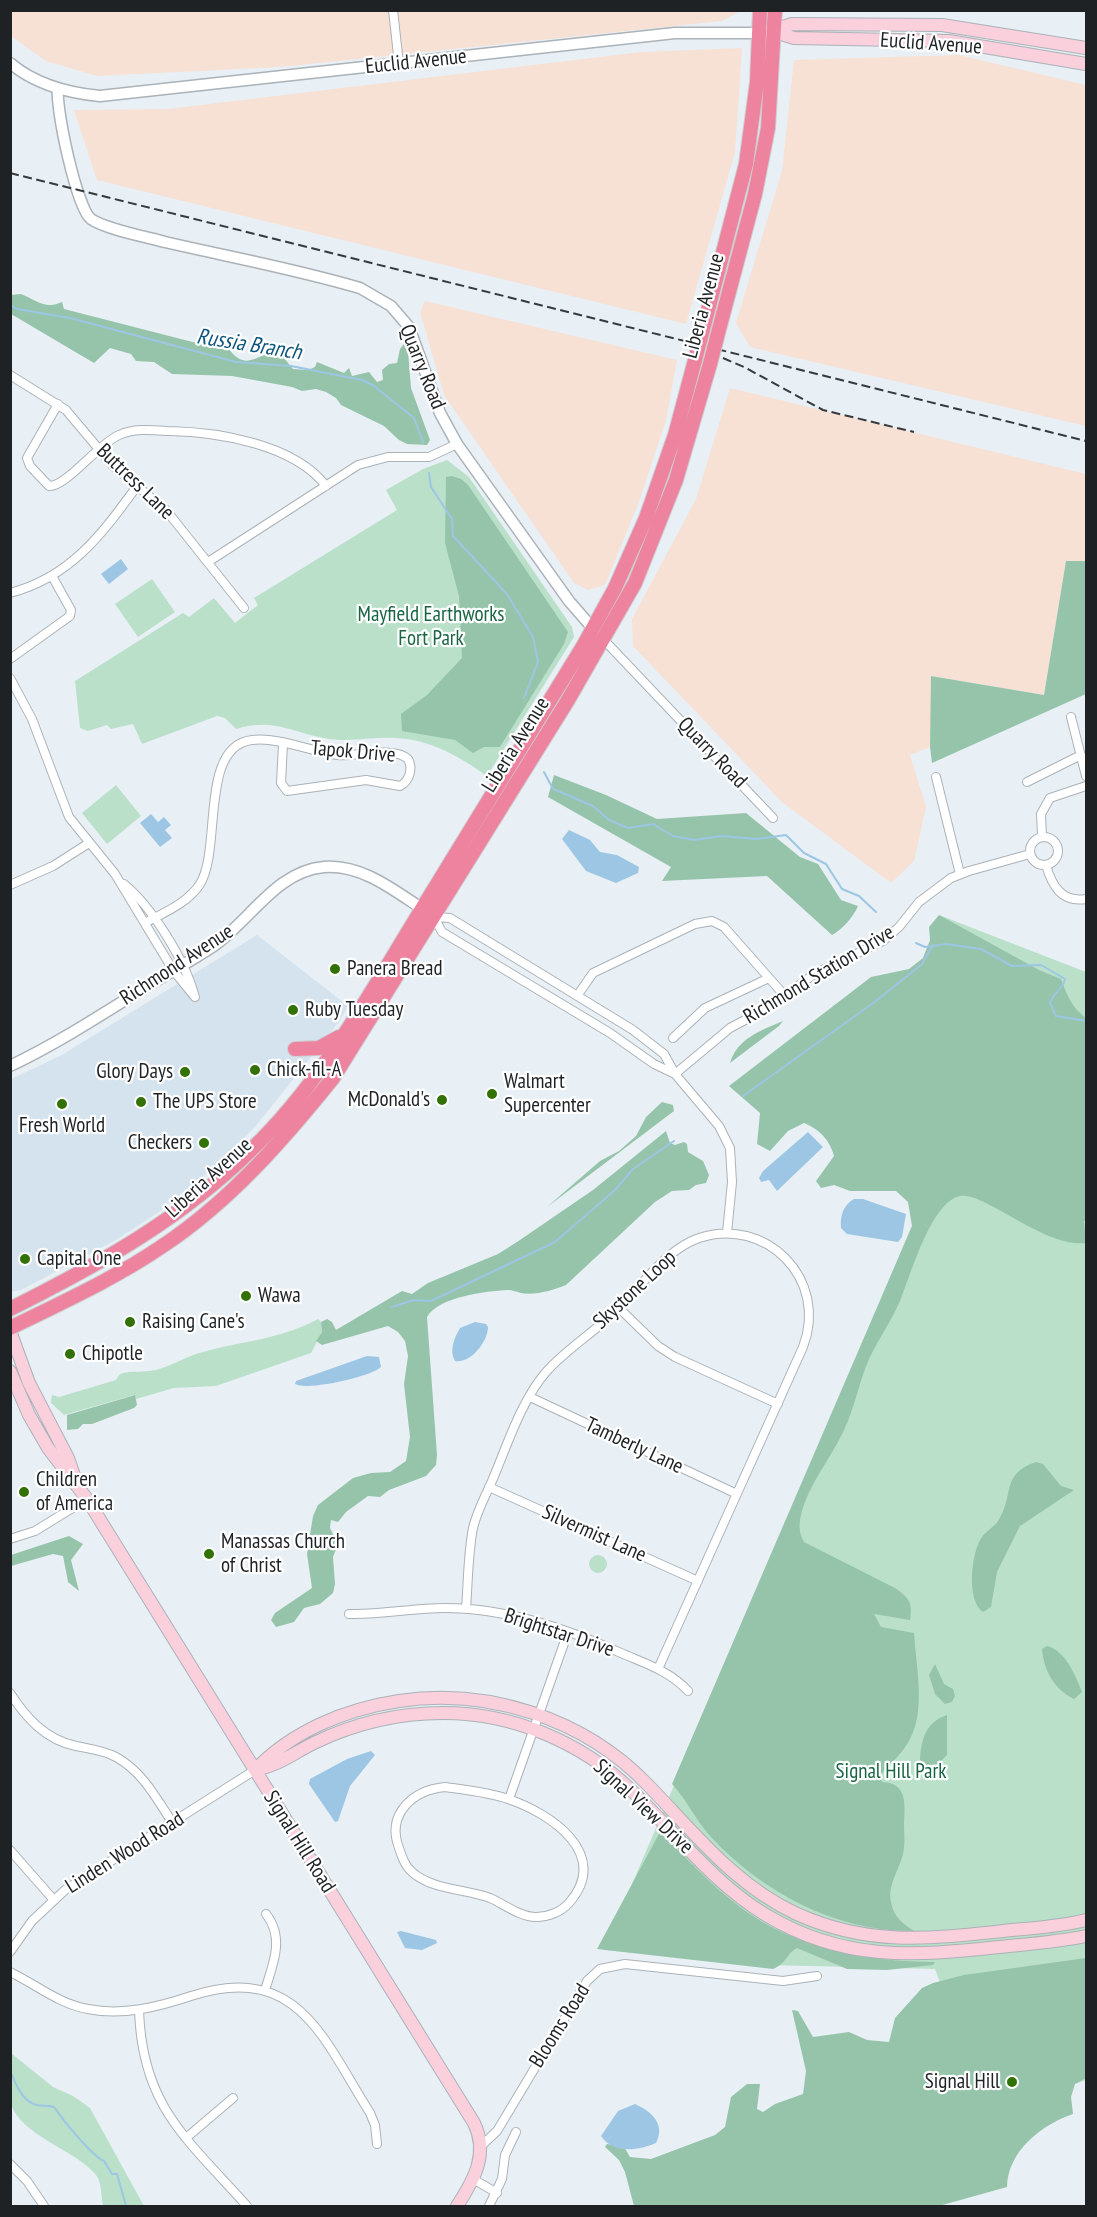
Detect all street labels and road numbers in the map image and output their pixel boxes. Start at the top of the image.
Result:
street label: Euclid Avenue [879,28,983,60]
street label: Euclid Avenue [364,44,468,80]
street label: Liberia Avenue [678,251,730,361]
street label: Quarry Road [394,321,450,413]
street label: Buttress Lane [91,439,179,525]
street label: Liberia Avenue [477,693,555,797]
street label: Quarry Road [672,712,752,794]
street label: Tapok Drive [310,736,396,768]
street label: Richmond Avenue [116,919,238,1011]
street label: Richmond Station Drive [739,920,899,1030]
street label: Liberia Avenue [161,1133,257,1223]
street label: Skystone Loop [588,1245,682,1335]
street label: Tamberly Lane [581,1412,687,1480]
street label: Silvermist Lane [538,1500,650,1568]
street label: Brightstar Drive [501,1603,617,1663]
street label: Signal View Drive [588,1754,698,1860]
street label: Signal Hill Road [258,1786,340,1898]
street label: Linden Wood Road [61,1807,189,1899]
street label: Blooms Road [524,1979,596,2073]

